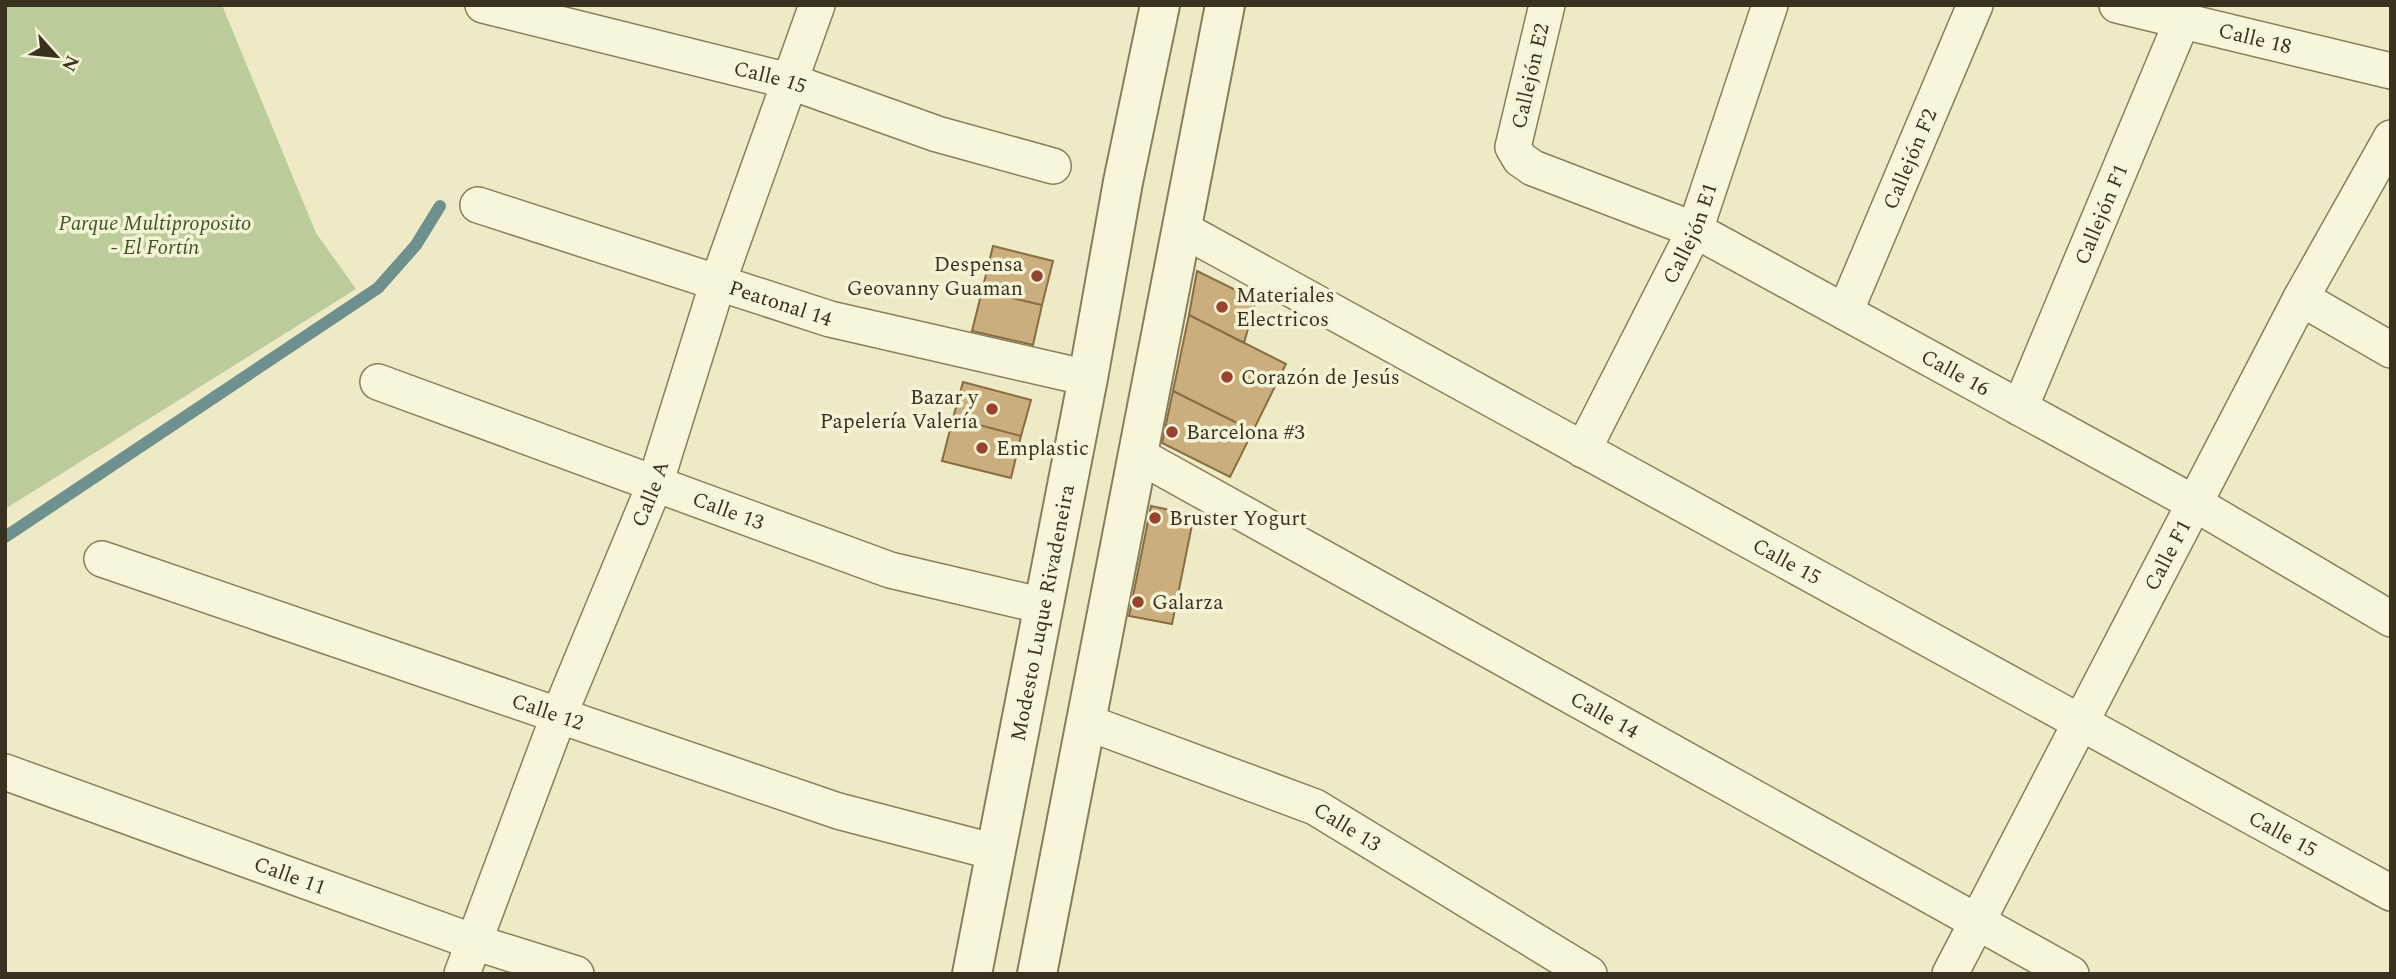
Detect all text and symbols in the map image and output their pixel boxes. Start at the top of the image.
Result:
street label: Calle 18 [2215,15,2295,63]
street label: Callejón E2 [1503,20,1559,132]
north arrow [21,21,91,91]
text: N [53,50,86,77]
street label: Calle 15 [730,53,811,103]
street label: Callejón F2 [1875,104,1946,215]
street label: Callejón F1 [2067,159,2137,270]
street label: Callejón E1 [1655,179,1727,290]
park label: Parque Multiproposito - El Fortín [58,208,252,264]
place label: Despensa Geovanny Guaman [847,249,1024,305]
marker: Despensa Geovanny Guaman [1029,268,1045,284]
street label: Peatonal 14 [724,272,837,336]
place label: Materiales Electricos [1236,280,1335,336]
marker: Materiales Electricos [1214,299,1230,315]
street label: Calle 16 [1915,341,1995,405]
place label: Corazón de Jesús [1241,362,1400,394]
marker: Corazón de Jesús [1219,369,1235,385]
place label: Bazar y Papelería Valería [820,382,979,438]
marker: Bazar y Papelería Valería [984,401,1000,417]
place label: Barcelona #3 [1186,417,1305,449]
marker: Barcelona #3 [1164,424,1180,440]
place label: Emplastic [996,433,1089,465]
marker: Emplastic [974,440,990,456]
street label: Calle A [624,457,678,532]
street label: Modesto Luque Rivadeneira [1003,481,1084,744]
street label: Calle 13 [687,484,769,539]
place label: Bruster Yogurt [1169,503,1307,535]
marker: Bruster Yogurt [1147,510,1163,526]
street label: Calle F1 [2137,514,2200,597]
street label: Calle 15 [1746,530,1827,594]
place label: Galarza [1152,587,1224,619]
marker: Galarza [1130,594,1146,610]
street label: Calle 14 [1564,683,1645,748]
street label: Calle 12 [507,685,588,740]
street label: Calle 13 [1307,795,1387,861]
street label: Calle 15 [2242,803,2323,866]
street label: Calle 11 [249,849,330,904]

